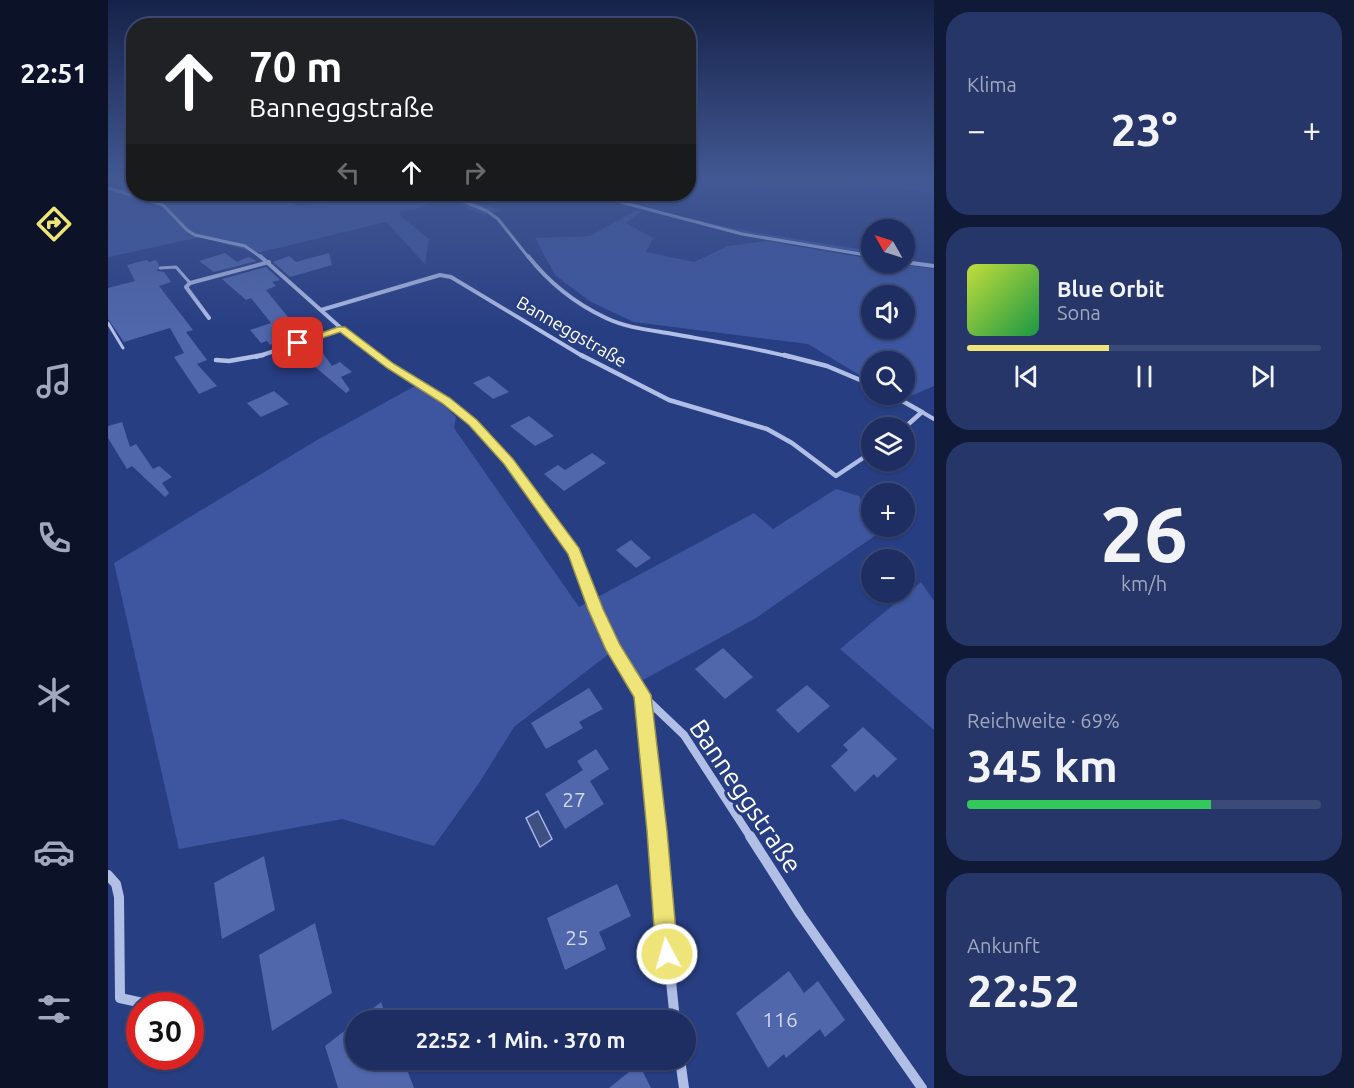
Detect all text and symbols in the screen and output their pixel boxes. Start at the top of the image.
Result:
icon: ahead [150,42,228,120]
text: 70 m [249,43,343,90]
text: 22:51 [20,58,88,88]
text: Klima [967,73,1017,96]
text: Banneggstraße [249,92,434,122]
text: 23° [1111,104,1177,155]
text: − [967,111,986,148]
text: + [1302,111,1321,148]
icon: left [332,156,365,189]
icon: ahead [395,156,428,189]
icon: right [458,156,491,189]
icon: directions [33,203,75,245]
north arrow [861,219,915,273]
map controls [861,219,915,603]
text: Blue Orbit [1057,276,1164,301]
button: sound [861,285,915,339]
street label: Banneggstraße [513,291,631,371]
text: Sona [1057,301,1101,324]
pin [272,317,323,368]
icon: arrive [281,326,314,359]
button: search [861,351,915,405]
icon: music [33,360,75,402]
icon: previous [1010,360,1043,393]
icon: pause [1128,360,1161,393]
icon: next [1246,360,1279,393]
button: layers [861,417,915,471]
button: + [861,483,915,537]
text: 26 [1100,489,1188,577]
icon: phone [33,517,75,559]
button: − [861,549,915,603]
text: km/h [1121,572,1167,595]
icon: climate [33,674,75,716]
text: Reichweite · 69% [967,709,1120,732]
street label: Banneggstraße [684,714,808,878]
text: 345 km [967,740,1118,791]
house number: 27 [562,787,586,811]
icon: car [33,831,75,873]
position arrow [635,922,699,986]
house number: 25 [565,925,589,949]
text: Ankunft [967,934,1040,957]
text: 22:52 [967,965,1080,1016]
icon: filters [33,988,75,1030]
speed limit sign: 30 [126,992,204,1070]
house number: 116 [762,1007,798,1031]
text: 22:52 · 1 Min. · 370 m [416,1027,625,1052]

